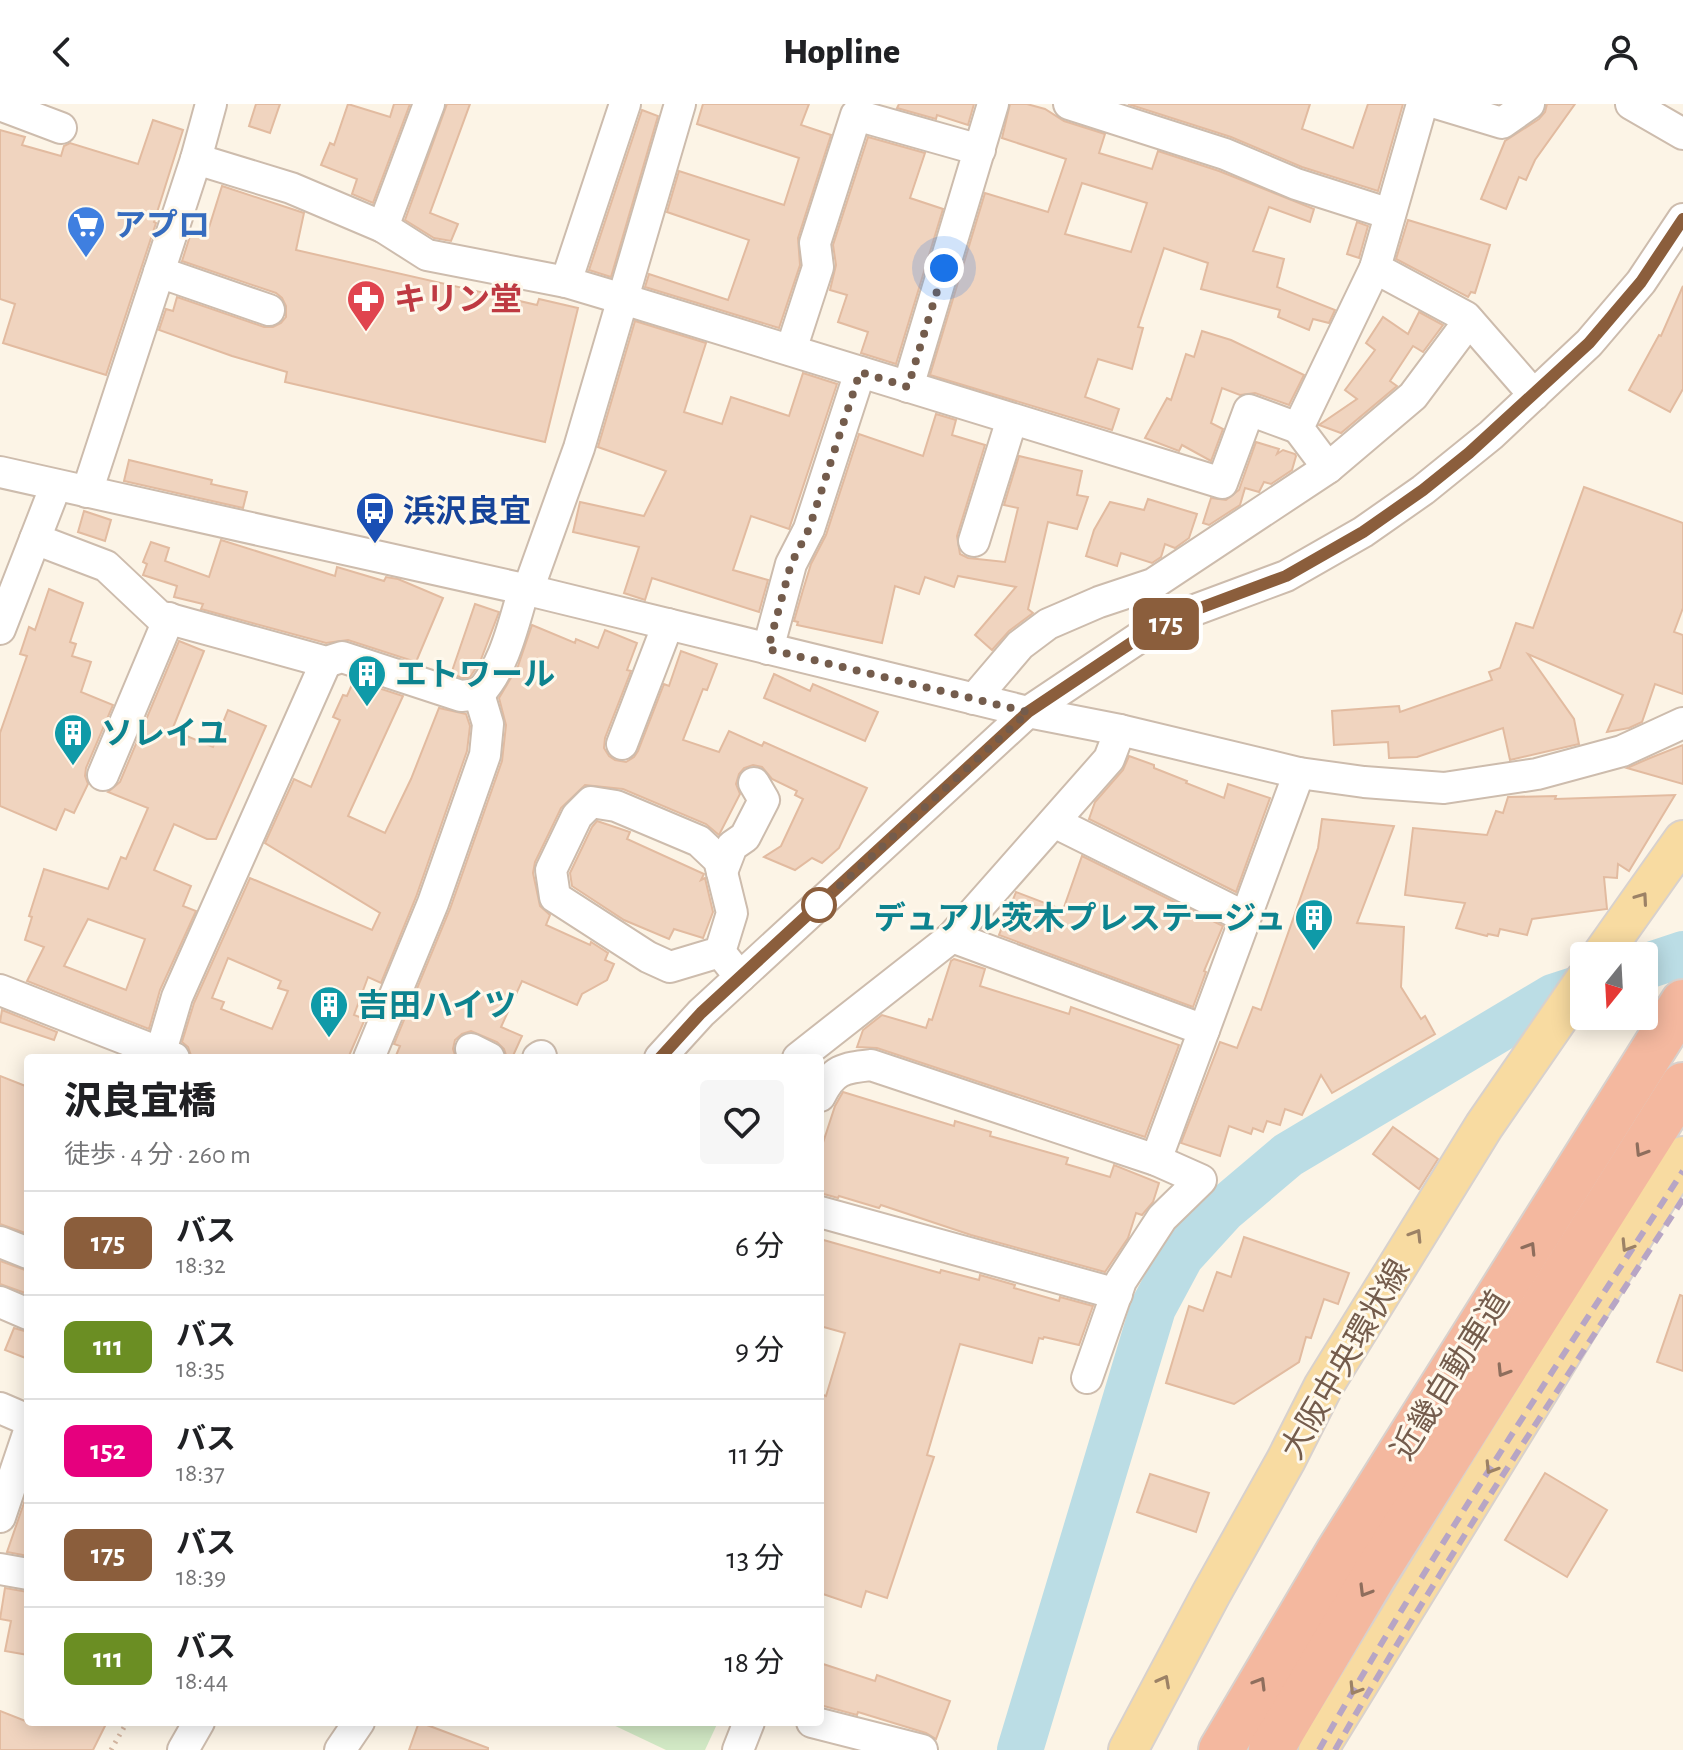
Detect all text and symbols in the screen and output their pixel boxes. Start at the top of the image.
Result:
icon: back [40,30,84,74]
icon: person [1599,30,1643,74]
text: Hopline [783,34,900,70]
supermarket icon: アプロ [65,204,107,259]
place label: アプロ [114,208,210,242]
your location [924,248,964,288]
pharmacy icon: キリン堂 [345,278,387,333]
place label: キリン堂 [394,282,522,316]
bus stop icon: 浜沢良宜 [354,490,396,545]
place label: 浜沢良宜 [403,494,531,528]
line badge: 175 [1120,598,1212,650]
text: 175 [1149,610,1183,638]
building icon: エトワール [346,653,388,708]
place label: エトワール [395,659,555,691]
building icon: ソレイユ [52,712,94,767]
place label: ソレイユ [101,718,228,750]
unlabelled marker [802,888,836,922]
one-way arrow [1632,892,1647,906]
building icon: デュアル茨木プレステージュ [1293,897,1335,952]
place label: デュアル茨木プレステージュ [874,901,1286,935]
north arrow [1570,942,1658,1030]
map controls [1570,942,1658,1030]
building icon: 吉田ハイツ [308,984,350,1039]
place label: 吉田ハイツ [357,989,516,1022]
button: heart [700,1080,784,1164]
text: 沢良宜橋 [64,1084,216,1122]
text: 徒歩 · 4 分 · 260 m [64,1142,251,1168]
one-way arrow [1636,1142,1651,1156]
text: バス [176,1217,236,1247]
text: 175 [91,1229,125,1257]
one-way arrow [1406,1229,1421,1244]
text: 6 分 [735,1232,784,1262]
one-way arrow [1622,1237,1637,1252]
one-way arrow [1520,1242,1536,1257]
text: 18:32 [176,1252,226,1278]
street label: 大阪中央環状線 [1274,1253,1416,1465]
street label: 近畿自動車道 [1385,1285,1515,1465]
text: バス [176,1321,236,1351]
text: 111 [93,1333,123,1361]
text: 9 分 [735,1336,784,1366]
text: 18:35 [176,1356,225,1382]
one-way arrow [1497,1362,1512,1376]
text: バス [176,1425,236,1455]
text: 152 [90,1437,126,1465]
text: 11 分 [728,1440,784,1470]
one-way arrow [1486,1459,1501,1474]
text: 18:37 [176,1460,225,1486]
text: バス [176,1529,236,1559]
text: 175 [91,1541,125,1569]
text: 13 分 [726,1544,784,1574]
text: 18:39 [176,1564,226,1590]
one-way arrow [1359,1582,1375,1597]
text: バス [176,1633,236,1663]
text: 111 [93,1645,123,1673]
text: 18 分 [725,1648,784,1678]
text: 18:44 [176,1668,228,1694]
one-way arrow [1155,1675,1170,1689]
one-way arrow [1250,1677,1266,1692]
one-way arrow [1349,1680,1365,1695]

